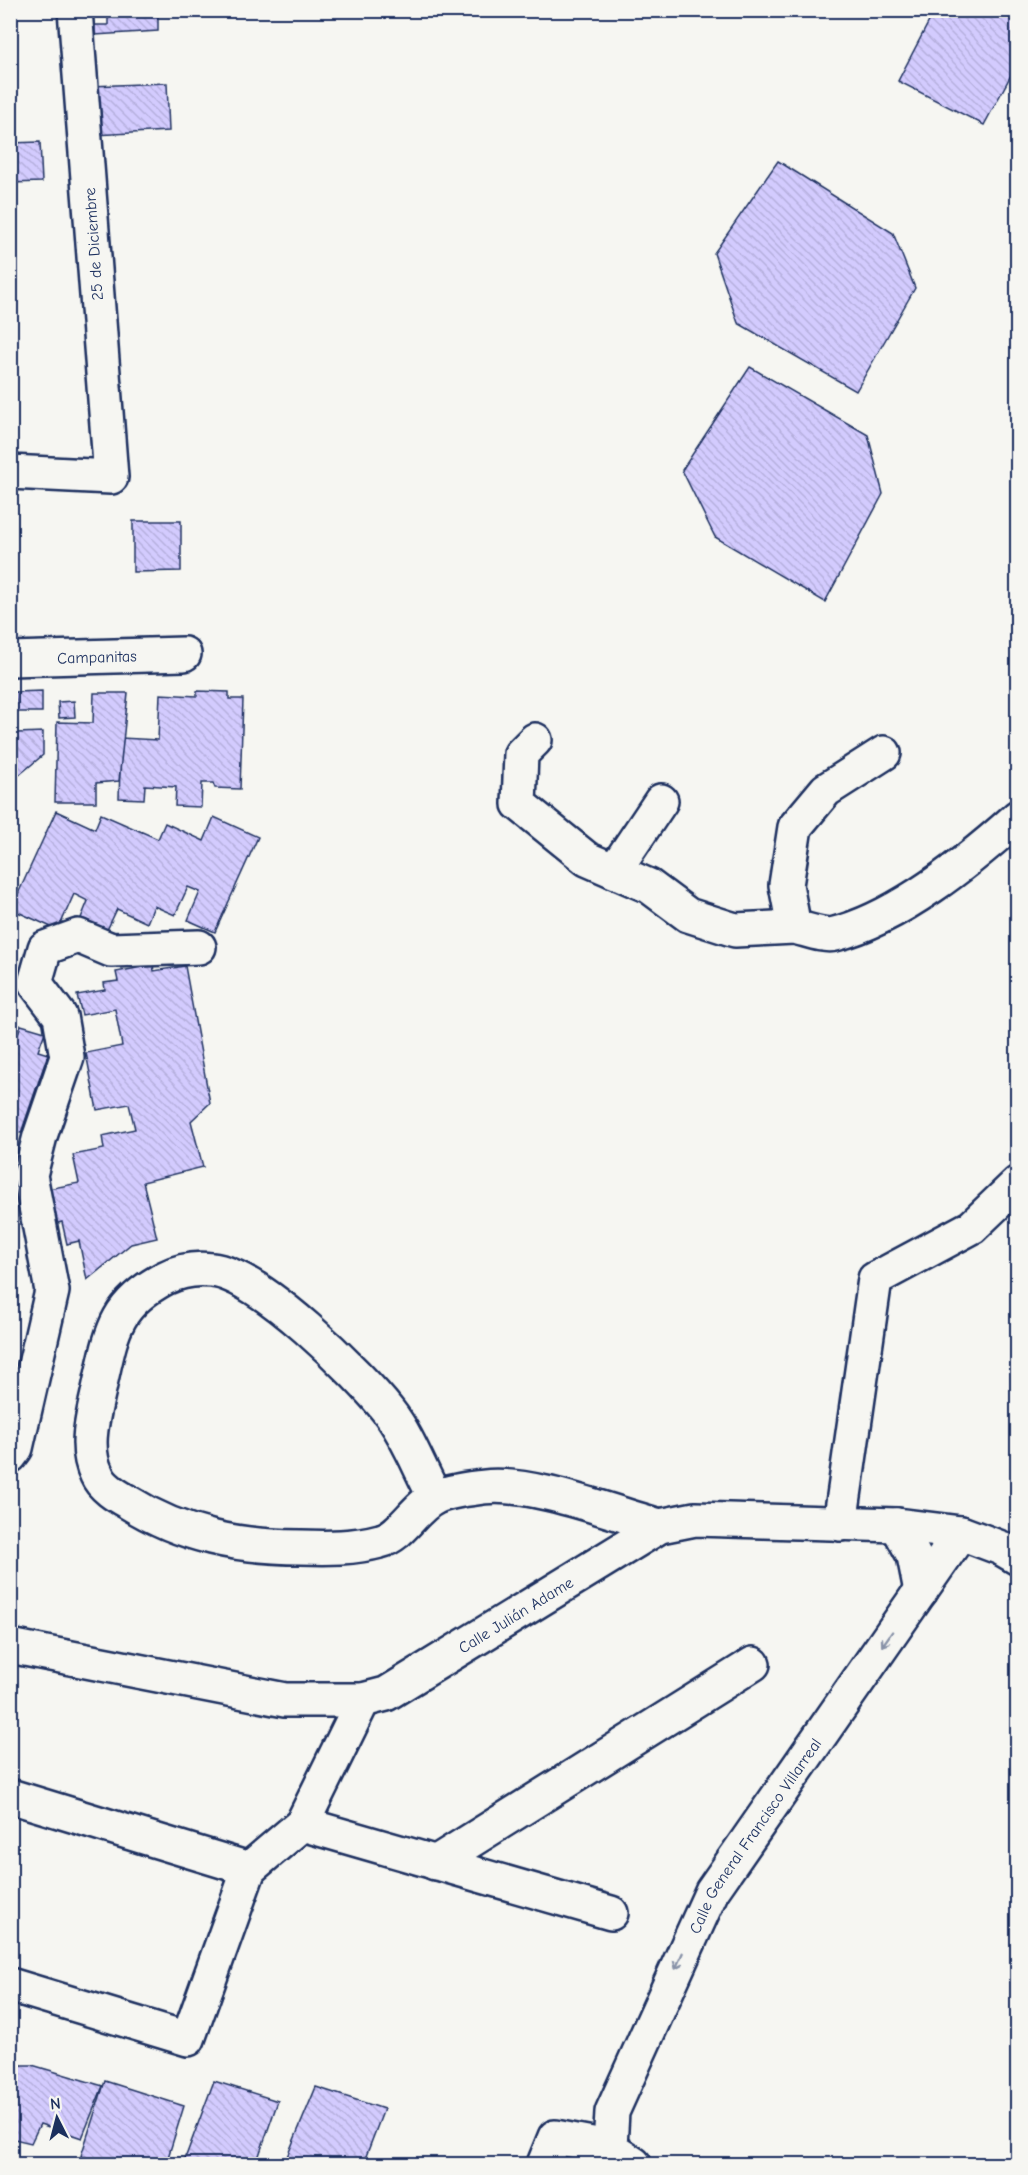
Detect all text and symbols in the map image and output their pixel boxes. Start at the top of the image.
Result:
street label: 25 de Diciembre [81,187,107,301]
street label: Campanitas [57,647,137,668]
street label: Calle Julián Adame [456,1574,577,1657]
one-way arrow [881,1630,893,1647]
street label: Calle General Francisco Villarreal [686,1735,825,1937]
one-way arrow [673,1951,684,1969]
north arrow [27,2088,87,2148]
text: N [49,2095,62,2114]

